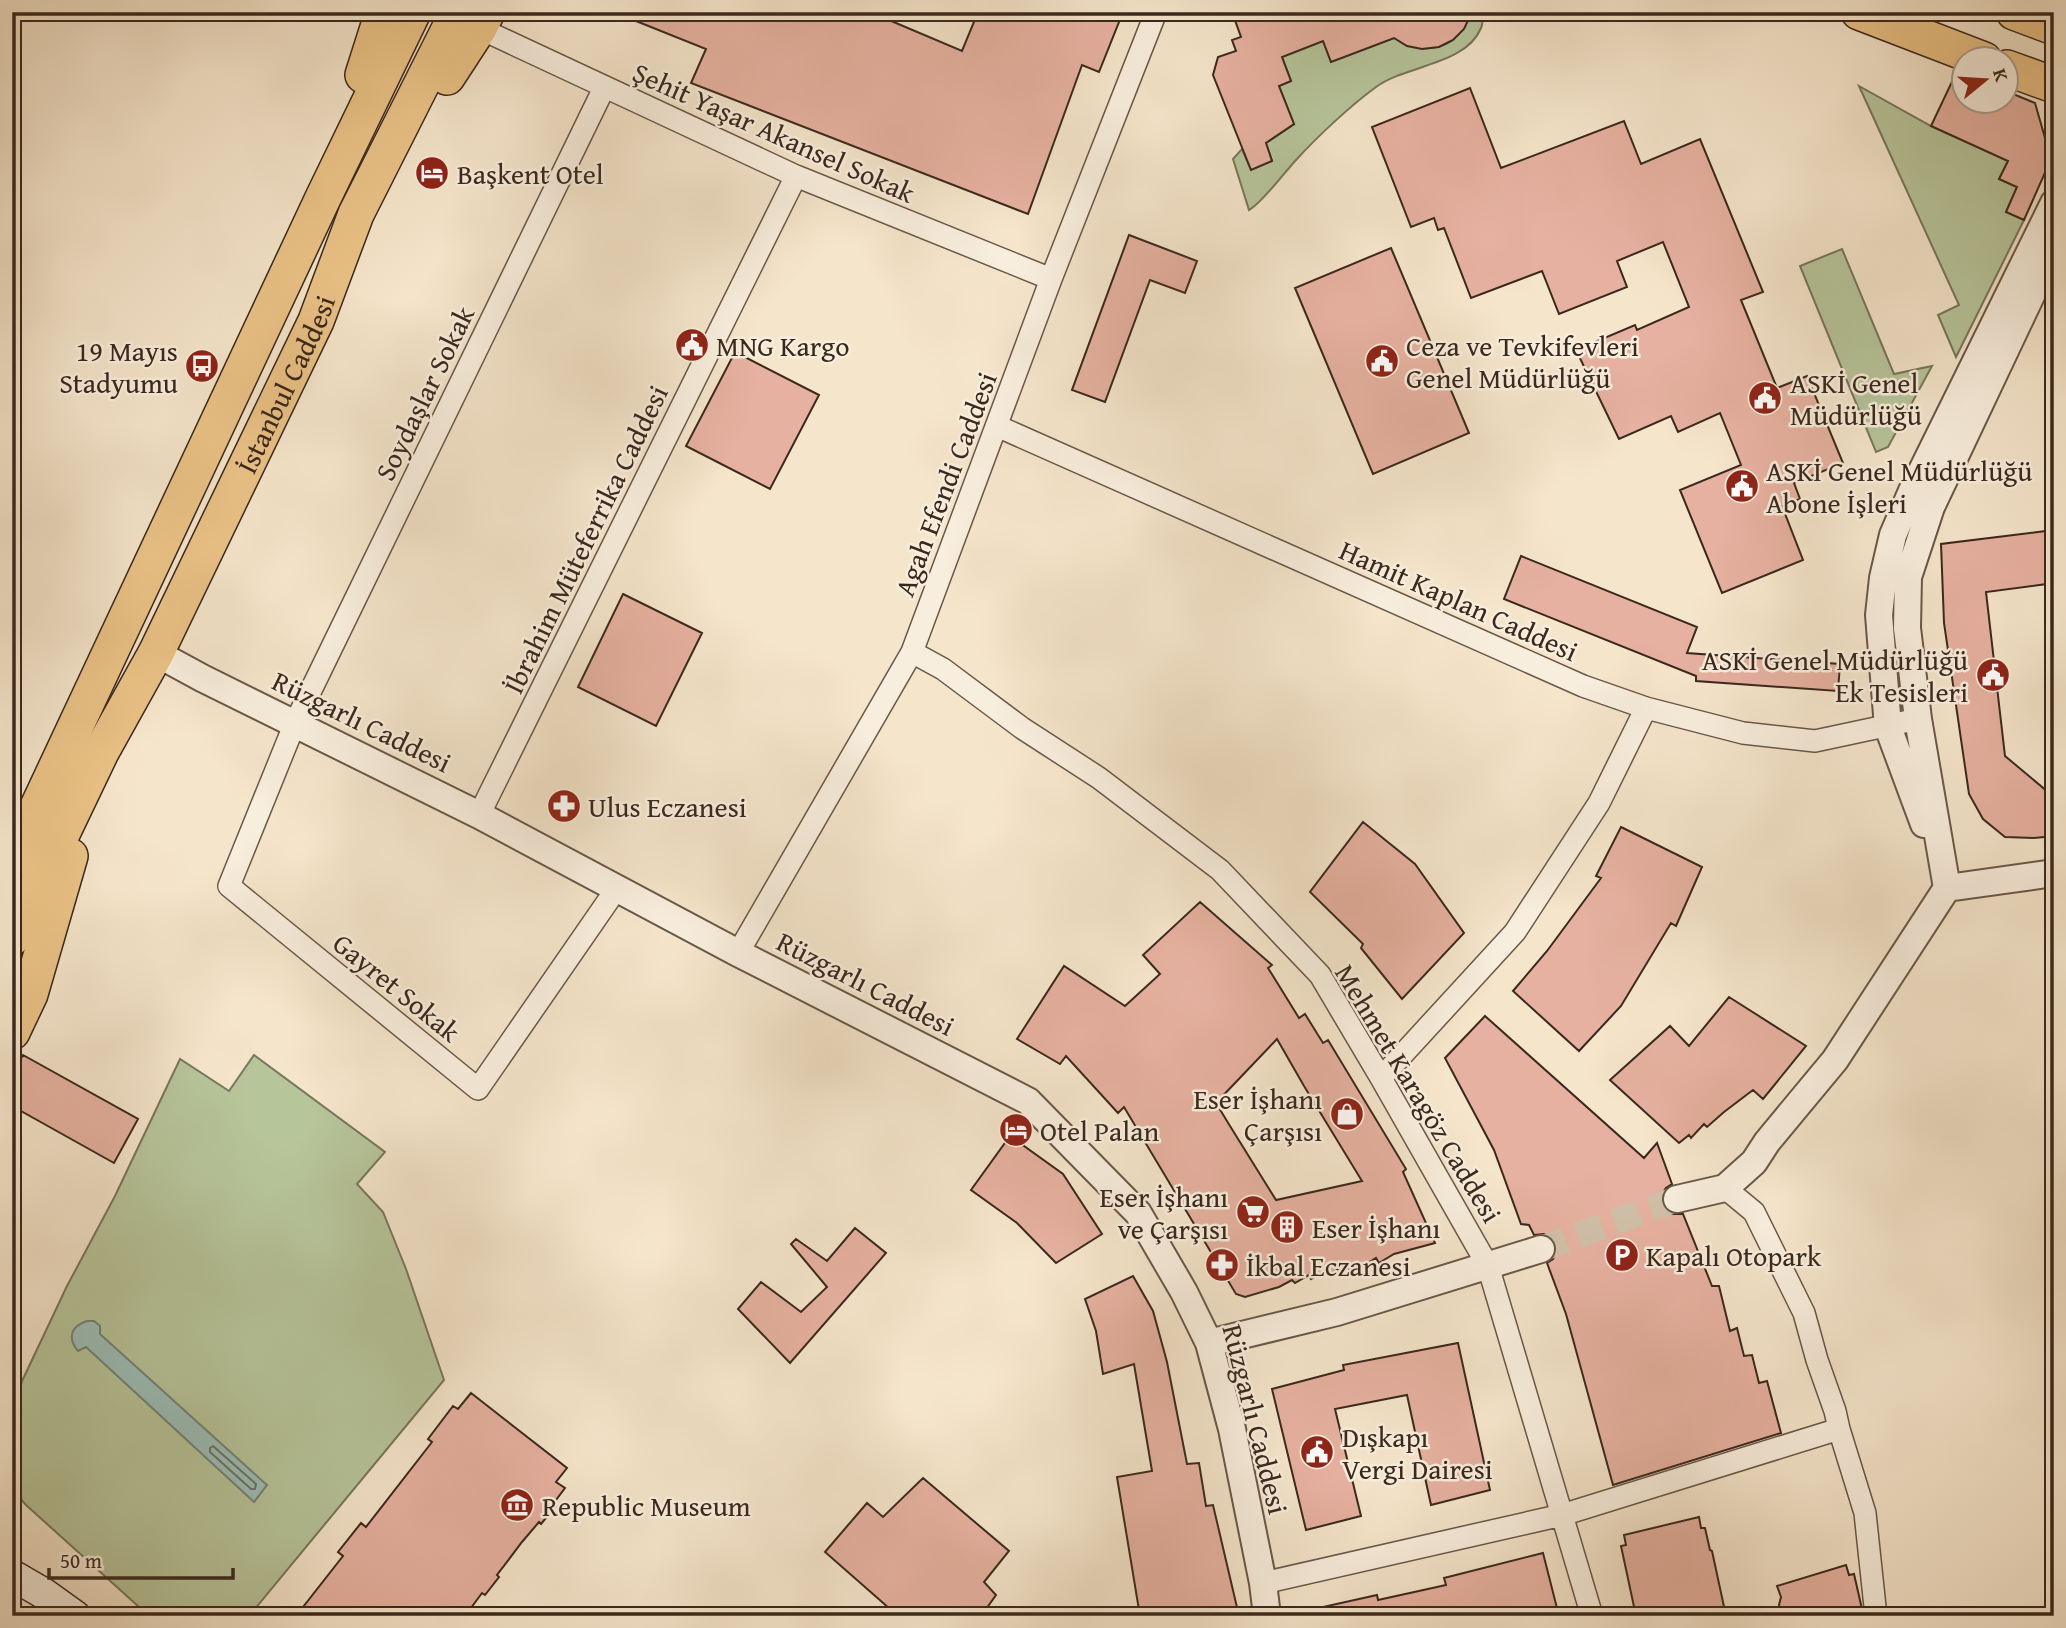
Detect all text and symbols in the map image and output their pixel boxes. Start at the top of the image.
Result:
north arrow [1951,46,2021,116]
street label: Şehit Yaşar Akansel Sokak [626,51,922,213]
text: K [1986,65,2016,85]
place label: Başkent Otel [457,153,604,194]
hotel icon: Başkent Otel [413,154,451,192]
street label: İstanbul Caddesi [225,289,344,480]
street label: Soydaşlar Sokak [364,298,484,487]
place label: MNG Kargo [716,325,850,366]
place label: Ceza ve Tevkifevleri Genel Müdürlüğü [1406,325,1639,398]
public building icon: MNG Kargo [673,326,711,364]
place label: 19 Mayıs Stadyumu [59,330,178,403]
public building icon: Ceza ve Tevkifevleri Genel Müdürlüğü [1363,342,1401,380]
bus stop icon: 19 Mayıs Stadyumu [183,347,221,385]
place label: ASKİ Genel Müdürlüğü [1790,362,1922,435]
street label: Agah Efendi Caddesi [883,366,1007,602]
street label: İbrahim Müteferrika Caddesi [492,378,678,700]
public building icon: ASKİ Genel Müdürlüğü [1746,379,1784,417]
place label: ASKİ Genel Müdürlüğü Abone İşleri [1766,450,2032,523]
public building icon: ASKİ Genel Müdürlüğü Abone İşleri [1723,467,1761,505]
street label: Hamit Kaplan Caddesi [1333,529,1585,671]
place label: ASKİ Genel Müdürlüğü Ek Tesisleri [1702,639,1968,712]
public building icon: ASKİ Genel Müdürlüğü Ek Tesisleri [1974,656,2012,694]
street label: Rüzgarlı Caddesi [266,660,459,782]
place label: Ulus Eczanesi [588,786,747,827]
pharmacy icon: Ulus Eczanesi [545,787,583,825]
street label: Rüzgarlı Caddesi [770,921,962,1045]
street label: Gayret Sokak [324,923,470,1052]
street label: Mehmet Karagöz Caddesi [1325,956,1513,1230]
place label: Eser İşhanı Çarşısı [1194,1078,1322,1151]
shop icon: Eser İşhanı Çarşısı [1328,1095,1366,1133]
place label: Otel Palan [1040,1110,1159,1151]
hotel icon: Otel Palan [997,1111,1035,1149]
place label: Eser İşhanı ve Çarşısı [1100,1176,1228,1249]
supermarket icon: Eser İşhanı ve Çarşısı [1234,1193,1272,1231]
place label: Eser İşhanı [1312,1207,1441,1248]
building icon: Eser İşhanı [1268,1208,1306,1246]
place label: Kapalı Otopark [1646,1235,1822,1276]
parking icon: Kapalı Otopark [1603,1236,1641,1274]
place label: İkbal Eczanesi [1246,1245,1411,1286]
pharmacy icon: İkbal Eczanesi [1203,1246,1241,1284]
street label: Rüzgarlı Caddesi [1213,1320,1299,1518]
place label: Dışkapı Vergi Dairesi [1342,1416,1493,1489]
public building icon: Dışkapı Vergi Dairesi [1298,1433,1336,1471]
place label: Republic Museum [542,1485,751,1526]
museum icon: Republic Museum [498,1486,536,1524]
scale bar [49,1537,233,1581]
text: 50 m [60,1545,102,1576]

